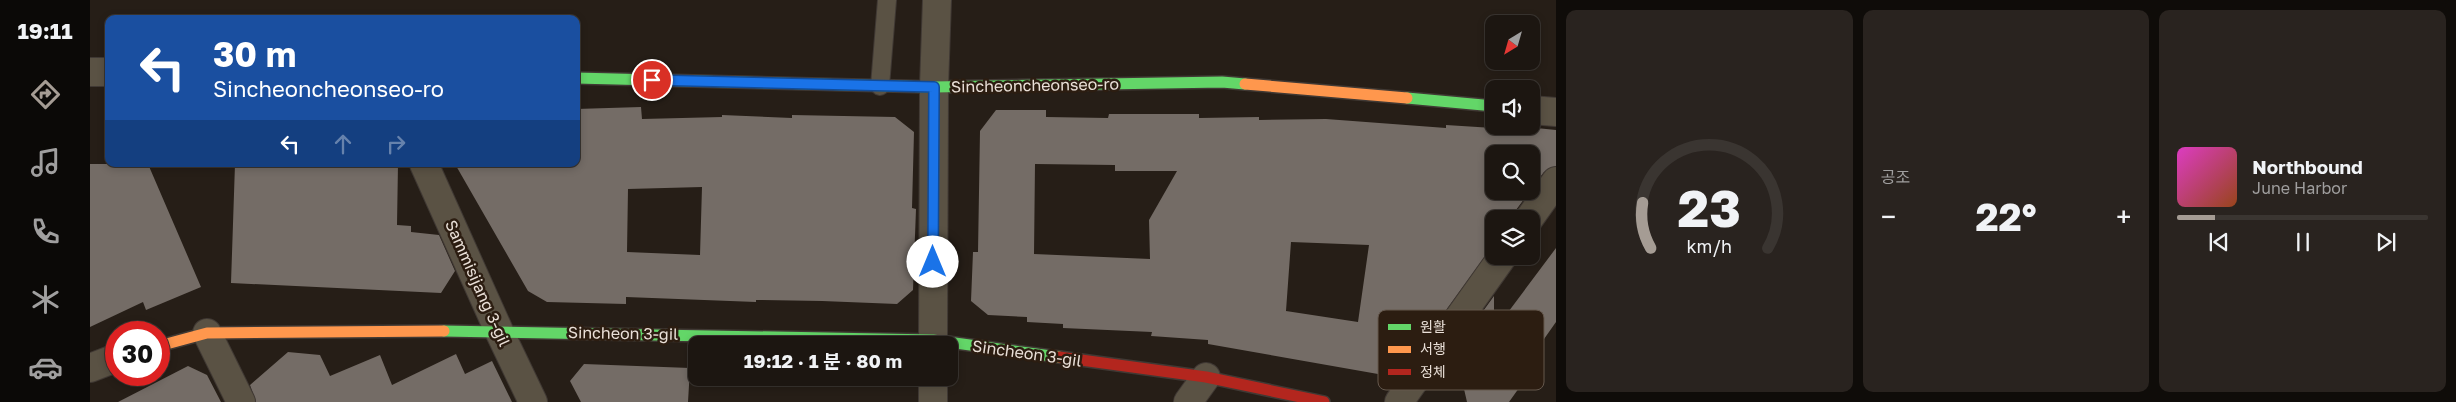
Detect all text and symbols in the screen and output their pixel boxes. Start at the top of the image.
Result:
north arrow [1485,15,1540,70]
map controls [1485,15,1540,265]
text: 19:11 [17,17,73,44]
text: 30 m [213,33,296,75]
icon: left [130,35,195,100]
pin [631,59,673,101]
icon: arrive [638,66,666,94]
street label: Sincheoncheonseo-ro [951,74,1119,96]
text: Sincheoncheonseo-ro [213,75,444,102]
icon: directions [28,77,63,112]
button: sound [1485,80,1540,135]
icon: left [276,130,304,158]
icon: ahead [329,130,357,158]
icon: right [382,130,410,158]
icon: music [28,145,63,180]
button: search [1485,145,1540,200]
text: Northbound [2252,155,2363,178]
text: 공조 [1881,167,1910,187]
text: 23 [1678,176,1741,238]
text: June Harbor [2252,178,2347,198]
text: 22° [1975,194,2037,239]
text: − [1881,200,1896,233]
text: + [2116,200,2131,233]
button: layers [1485,210,1540,265]
icon: phone [28,214,63,249]
street label: Sammisijang 3-gil [441,217,515,349]
icon: previous [2205,228,2233,256]
icon: pause [2289,228,2317,256]
icon: next [2372,228,2400,256]
position arrow [906,235,958,287]
text: km/h [1687,235,1732,257]
icon: climate [28,282,63,317]
legend [1378,310,1544,390]
text: 원활 [1420,318,1446,335]
speed limit sign: 30 [105,321,170,386]
street label: Sincheon 3-gil [568,322,678,344]
street label: Sincheon 3-gil [971,335,1083,371]
text: 서행 [1420,340,1446,357]
text: 19:12 · 1 분 · 80 m [744,349,902,372]
icon: car [28,350,63,385]
text: 정체 [1420,363,1446,380]

